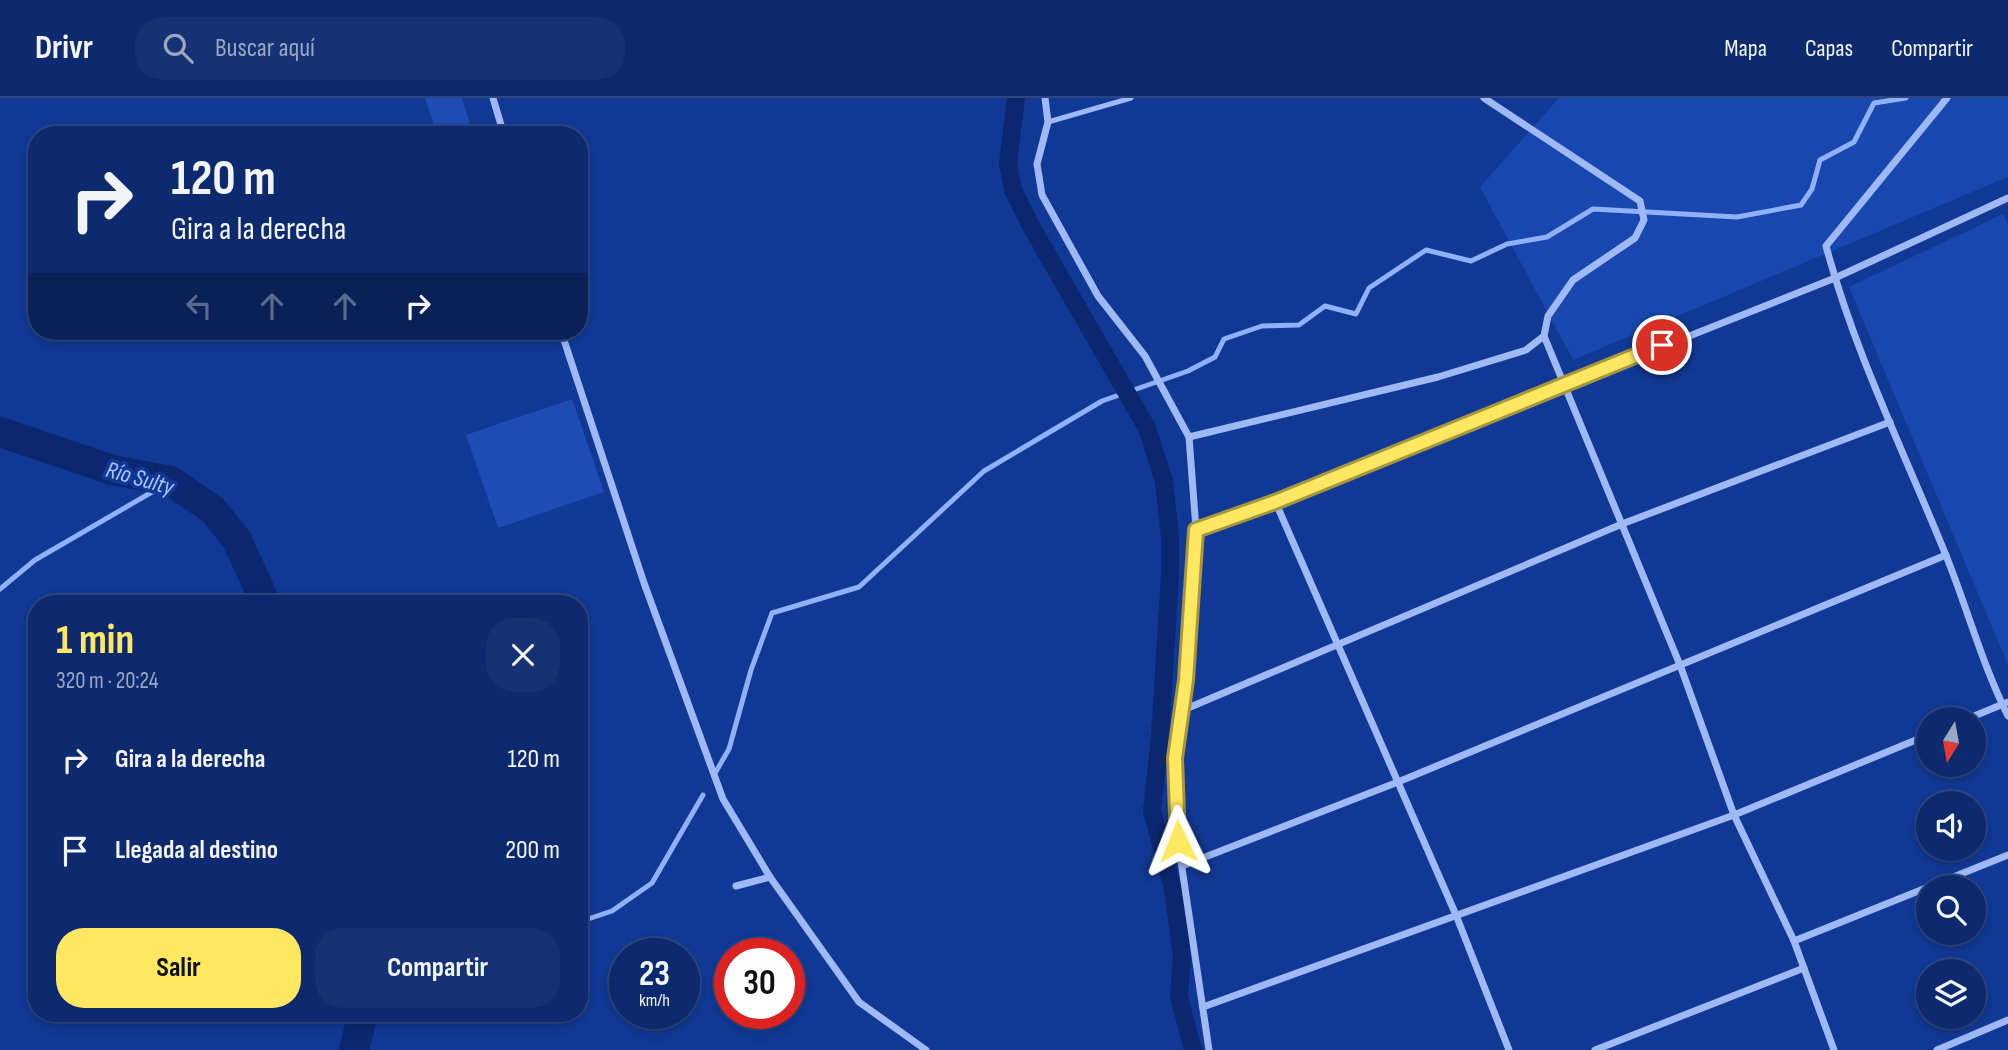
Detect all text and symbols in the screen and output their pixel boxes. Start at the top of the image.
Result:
search box [135,17,625,80]
text: Drivr [35,28,93,68]
icon: search [159,29,197,67]
text: Buscar aquí [215,33,315,64]
text: Mapa [1724,34,1767,63]
text: Capas [1805,34,1853,63]
text: Compartir [1891,34,1973,63]
text: 120 m [171,150,276,209]
icon: right [56,154,147,245]
text: Gira a la derecha [171,210,346,249]
icon: left [180,287,218,325]
icon: ahead [253,287,291,325]
icon: ahead [326,287,364,325]
icon: right [399,287,437,325]
pin [1632,315,1692,375]
icon: arrive [1643,326,1681,364]
water label: Río Sulty [103,455,178,502]
text: 1 min [56,615,134,666]
button: close [486,618,560,692]
text: 320 m · 20:24 [56,667,158,695]
north arrow [1916,707,1986,777]
map controls [1916,707,1986,1029]
icon: right [56,741,94,779]
text: Gira a la derecha [115,744,265,775]
text: 120 m [507,744,560,775]
button: sound [1916,791,1986,861]
position arrow [1141,804,1215,878]
icon: arrive [56,832,94,870]
text: Llegada al destino [115,835,278,866]
text: 200 m [505,835,560,866]
button: search [1916,875,1986,945]
button: Salir [56,928,301,1008]
button: Compartir [315,928,560,1008]
speed limit sign: 30 [714,938,805,1029]
text: 23 [639,953,670,996]
button: layers [1916,959,1986,1029]
text: km/h [639,990,670,1011]

